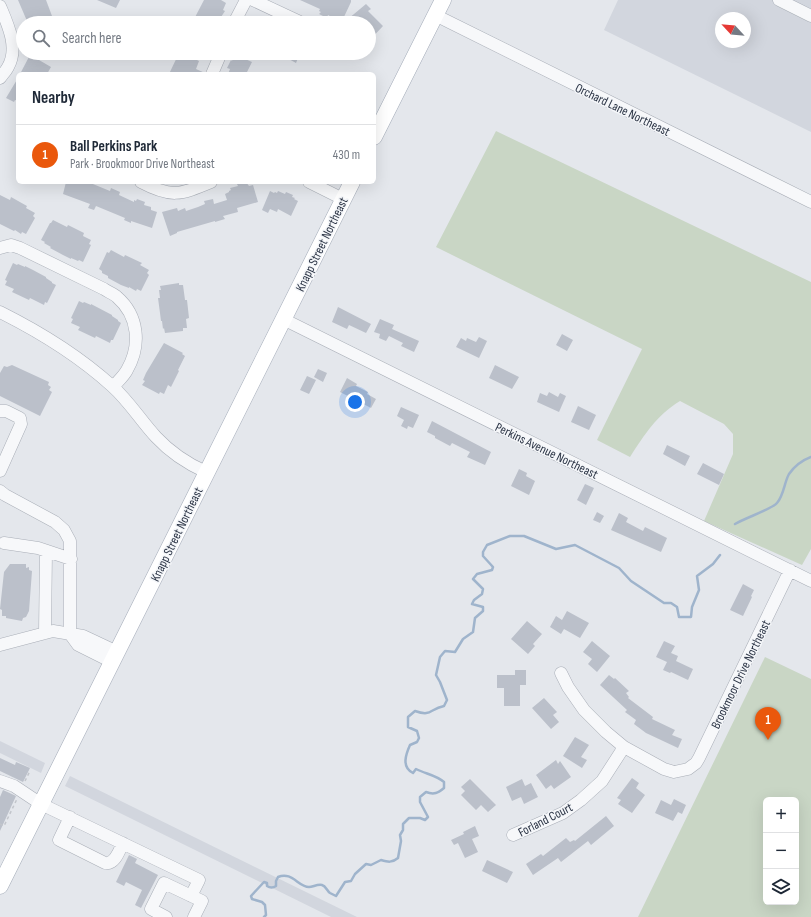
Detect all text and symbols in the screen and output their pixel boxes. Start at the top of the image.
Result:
north arrow [715,12,751,48]
search box [16,16,376,60]
icon: search [30,27,52,49]
text: Search here [62,29,122,48]
street label: Orchard Lane Northeast [572,80,673,140]
text: Nearby [32,88,75,108]
text: Ball Perkins Park [70,137,157,156]
text: 1 [42,147,48,163]
text: 430 m [333,147,360,163]
text: Park · Brookmoor Drive Northeast [70,156,215,172]
street label: Knapp Street Northeast [292,195,352,294]
your location [345,392,365,412]
street label: Perkins Avenue Northeast [493,419,601,483]
street label: Knapp Street Northeast [147,485,207,584]
street label: Brookmoor Drive Northeast [708,617,774,731]
pin: 1 [755,707,781,740]
map controls [763,797,799,905]
button: + [763,797,799,833]
street label: Forland Court [515,799,575,840]
button: − [763,833,799,869]
button: layers [763,869,799,905]

